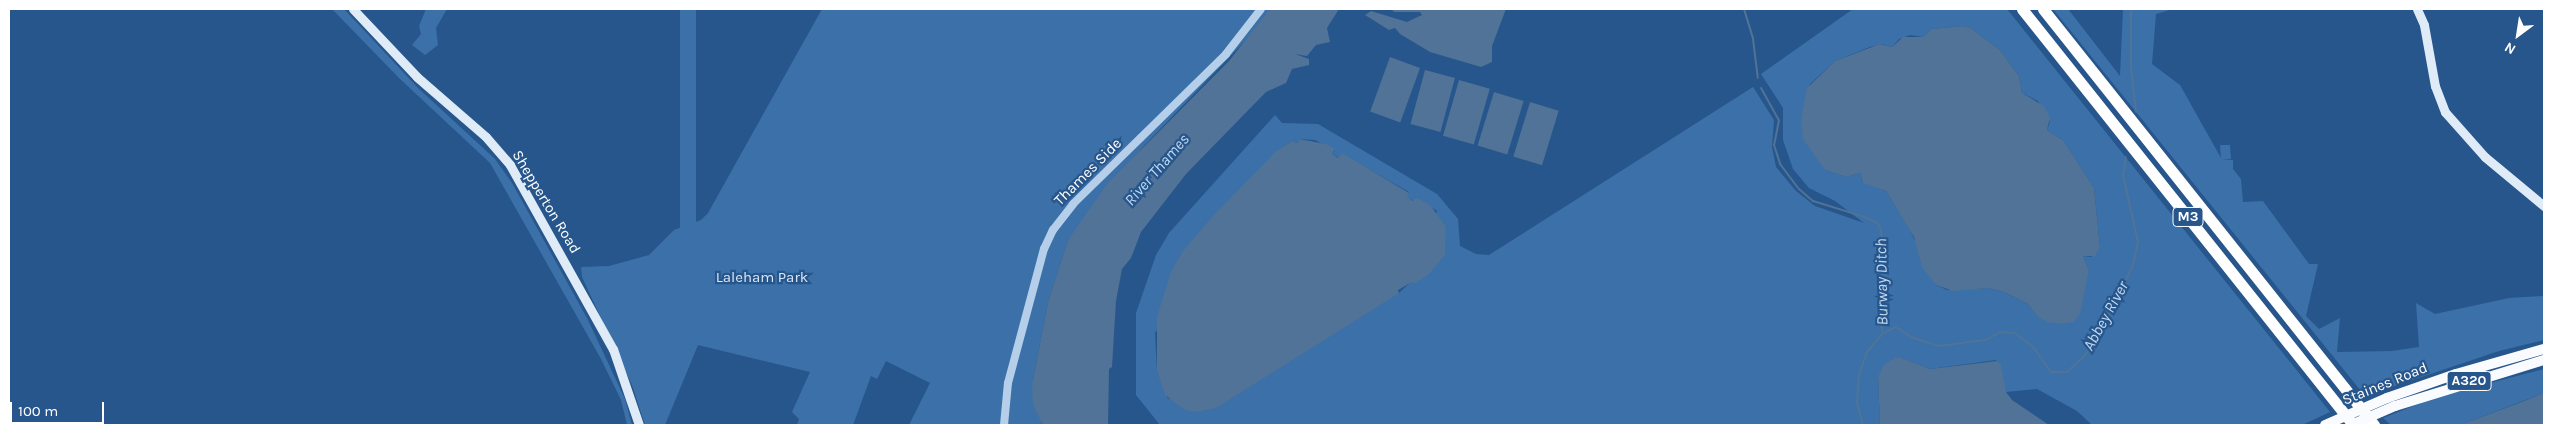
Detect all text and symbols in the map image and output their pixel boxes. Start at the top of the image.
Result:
north arrow [2493,10,2543,60]
text: N [2501,38,2519,58]
water label: River Thames [1121,130,1193,210]
street label: Thames Side [1050,134,1126,210]
street label: Shepperton Road [508,147,584,257]
road number: M3 [2172,206,2204,228]
water label: Burway Ditch [1872,238,1892,326]
park label: Laleham Park [716,269,808,287]
water label: Abbey River [2079,278,2133,354]
street label: Staines Road [2340,359,2430,409]
road number: A320 [2446,370,2492,392]
scale bar [12,392,106,424]
text: 100 m [18,402,58,420]

